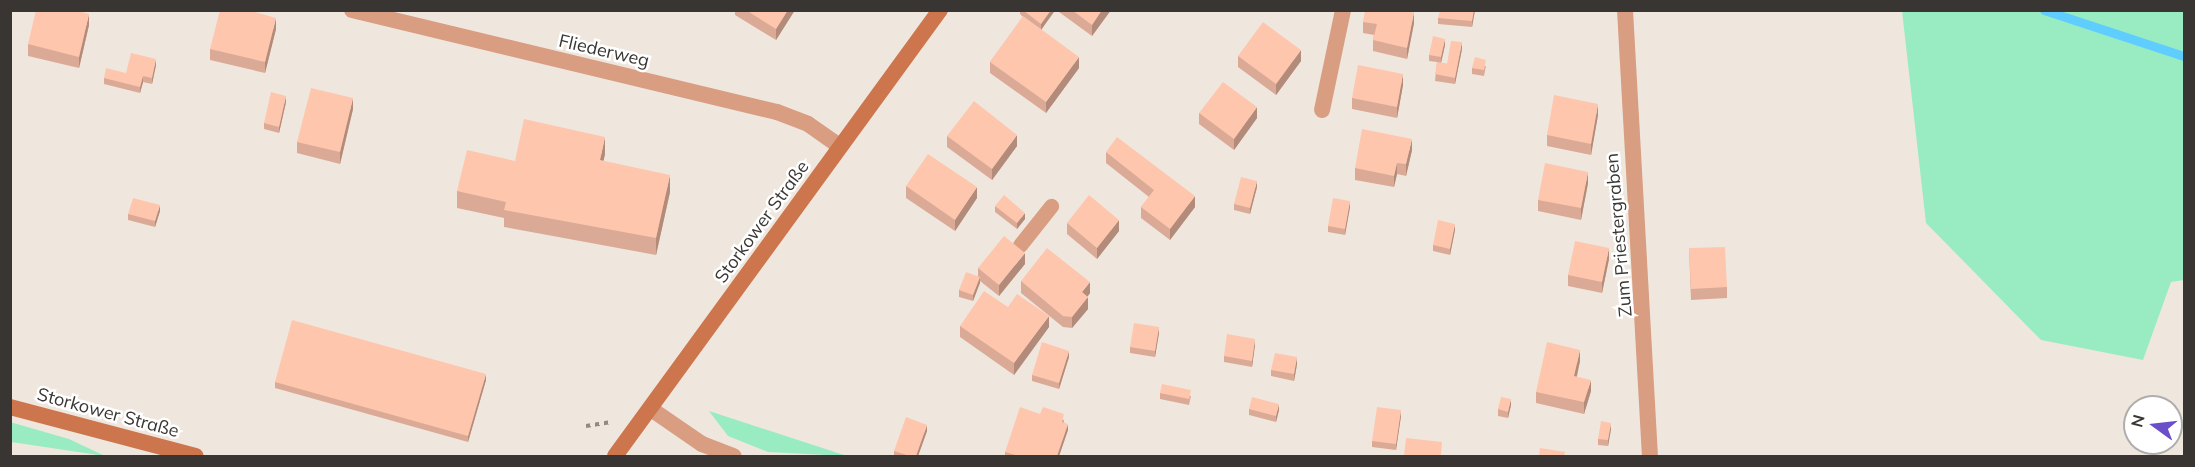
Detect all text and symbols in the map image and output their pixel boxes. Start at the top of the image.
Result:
street label: Fliederweg [557,30,651,72]
street label: Zum Priestergraben [1601,152,1637,318]
street label: Storkower Straße [710,157,814,287]
street label: Storkower Straße [35,384,181,442]
north arrow [2123,395,2183,455]
text: N [2126,412,2149,429]

